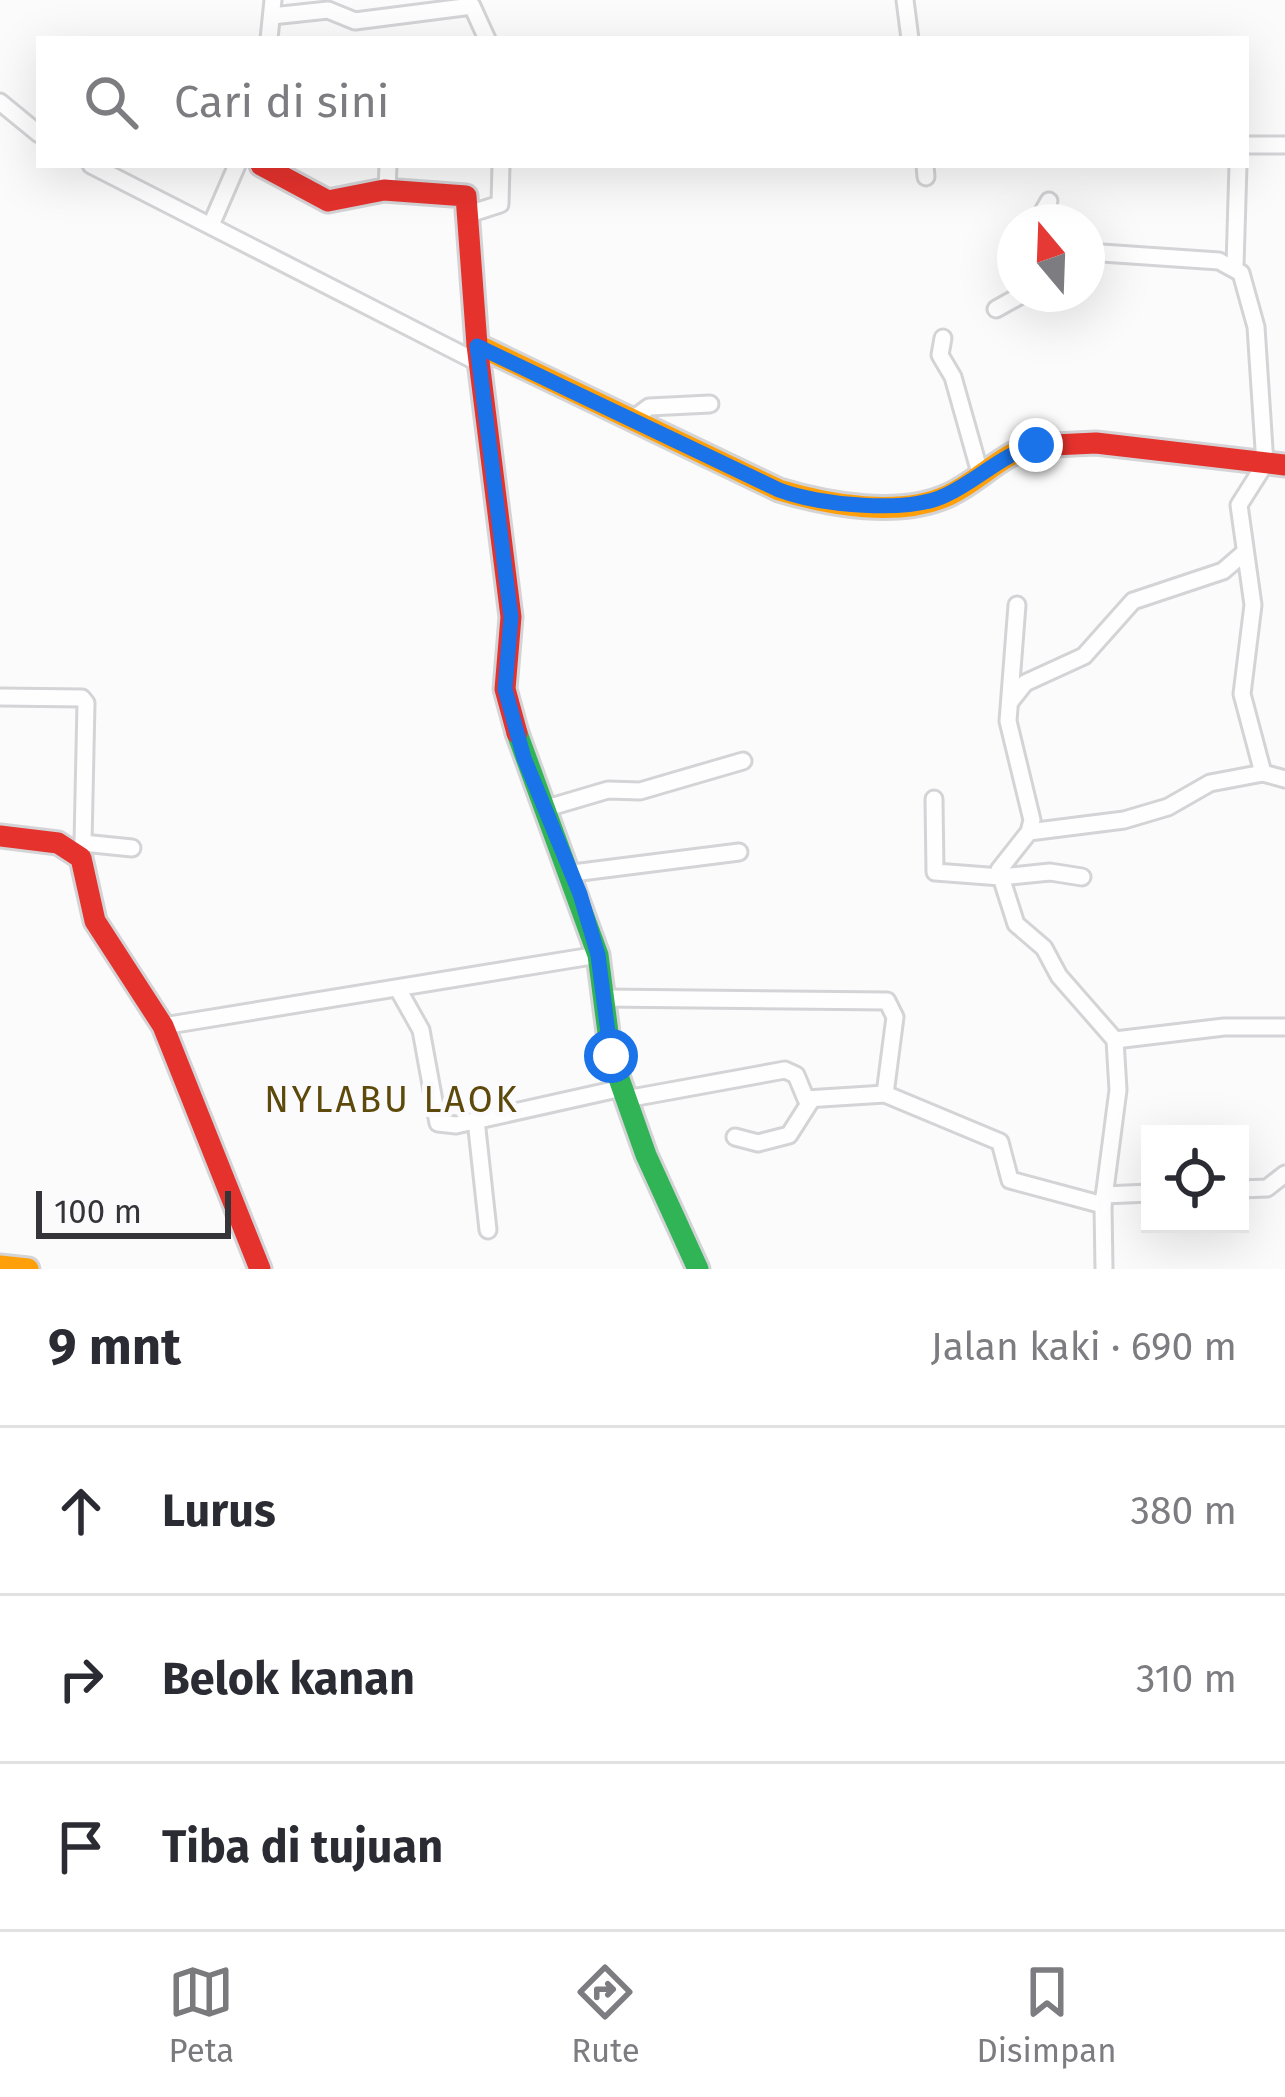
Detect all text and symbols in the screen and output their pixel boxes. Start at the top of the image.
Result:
search box [36,36,1249,168]
icon: search [78,69,144,135]
text: Cari di sini [174,75,390,129]
north arrow [997,204,1105,312]
route end [1009,418,1063,472]
route start [584,1029,638,1083]
district label: NYLABU LAOK [264,1078,520,1122]
map controls [1141,1125,1249,1233]
button: locate [1141,1125,1249,1233]
scale bar [36,1185,231,1238]
text: 100 m [54,1192,142,1232]
text: 9 mnt [48,1316,181,1378]
text: Jalan kaki · 690 m [931,1324,1237,1370]
icon: ahead [48,1478,114,1544]
text: Lurus [162,1484,276,1538]
text: 380 m [1131,1488,1237,1534]
icon: right [48,1646,114,1712]
text: Belok kanan [162,1652,415,1706]
text: 310 m [1136,1656,1237,1702]
icon: arrive [48,1814,114,1880]
text: Tiba di tujuan [162,1820,443,1874]
tab: Peta [168,1959,234,2071]
tab: Rute [571,1959,640,2071]
tab: Disimpan [976,1959,1117,2071]

